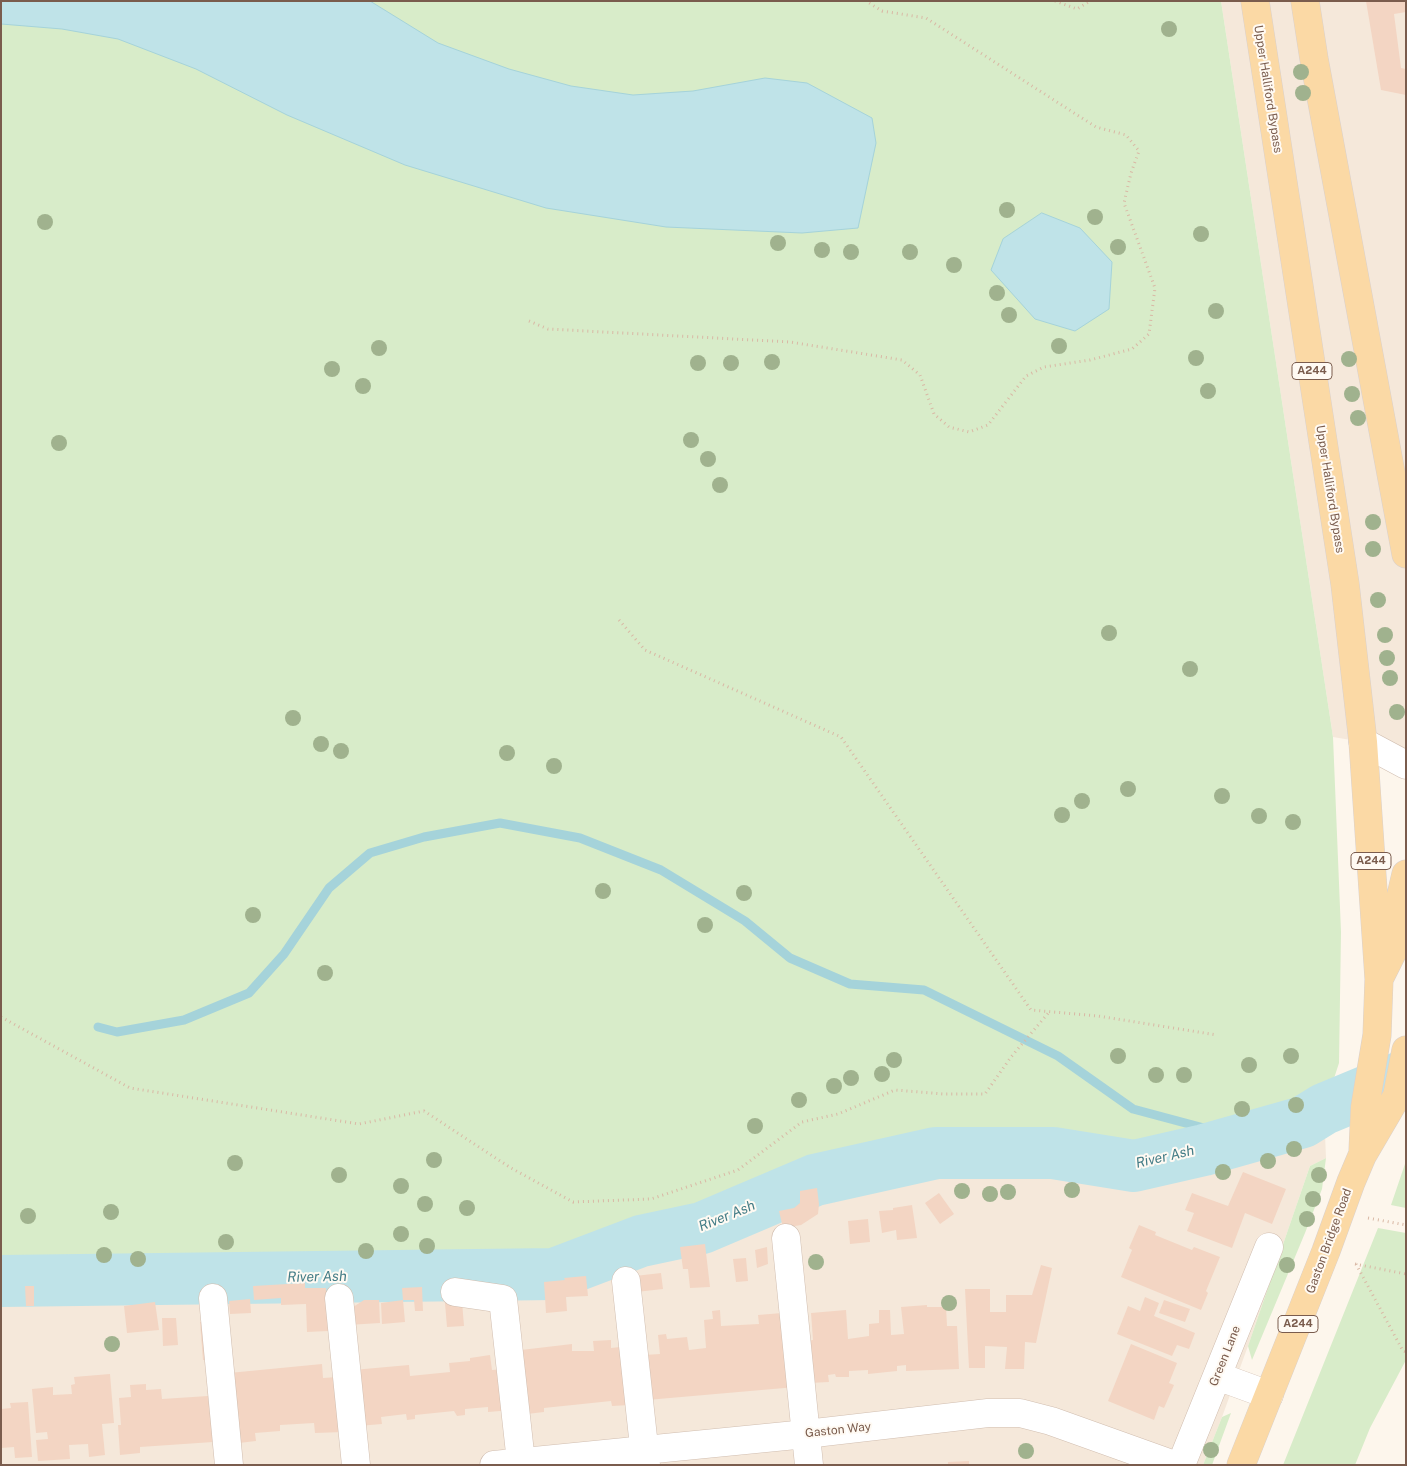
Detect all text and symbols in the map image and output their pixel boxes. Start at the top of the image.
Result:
street label: Upper Halliford Bypass [1251,24,1285,154]
road number: A244 [1292,362,1332,380]
street label: Upper Halliford Bypass [1313,424,1347,554]
road number: A244 [1351,852,1391,869]
water label: River Ash [1134,1142,1196,1172]
street label: Gaston Bridge Road [1303,1187,1355,1295]
water label: River Ash [696,1197,758,1235]
water label: River Ash [287,1268,347,1286]
road number: A244 [1278,1316,1318,1332]
street label: Green Lane [1206,1324,1244,1388]
street label: Gaston Way [804,1419,872,1441]

